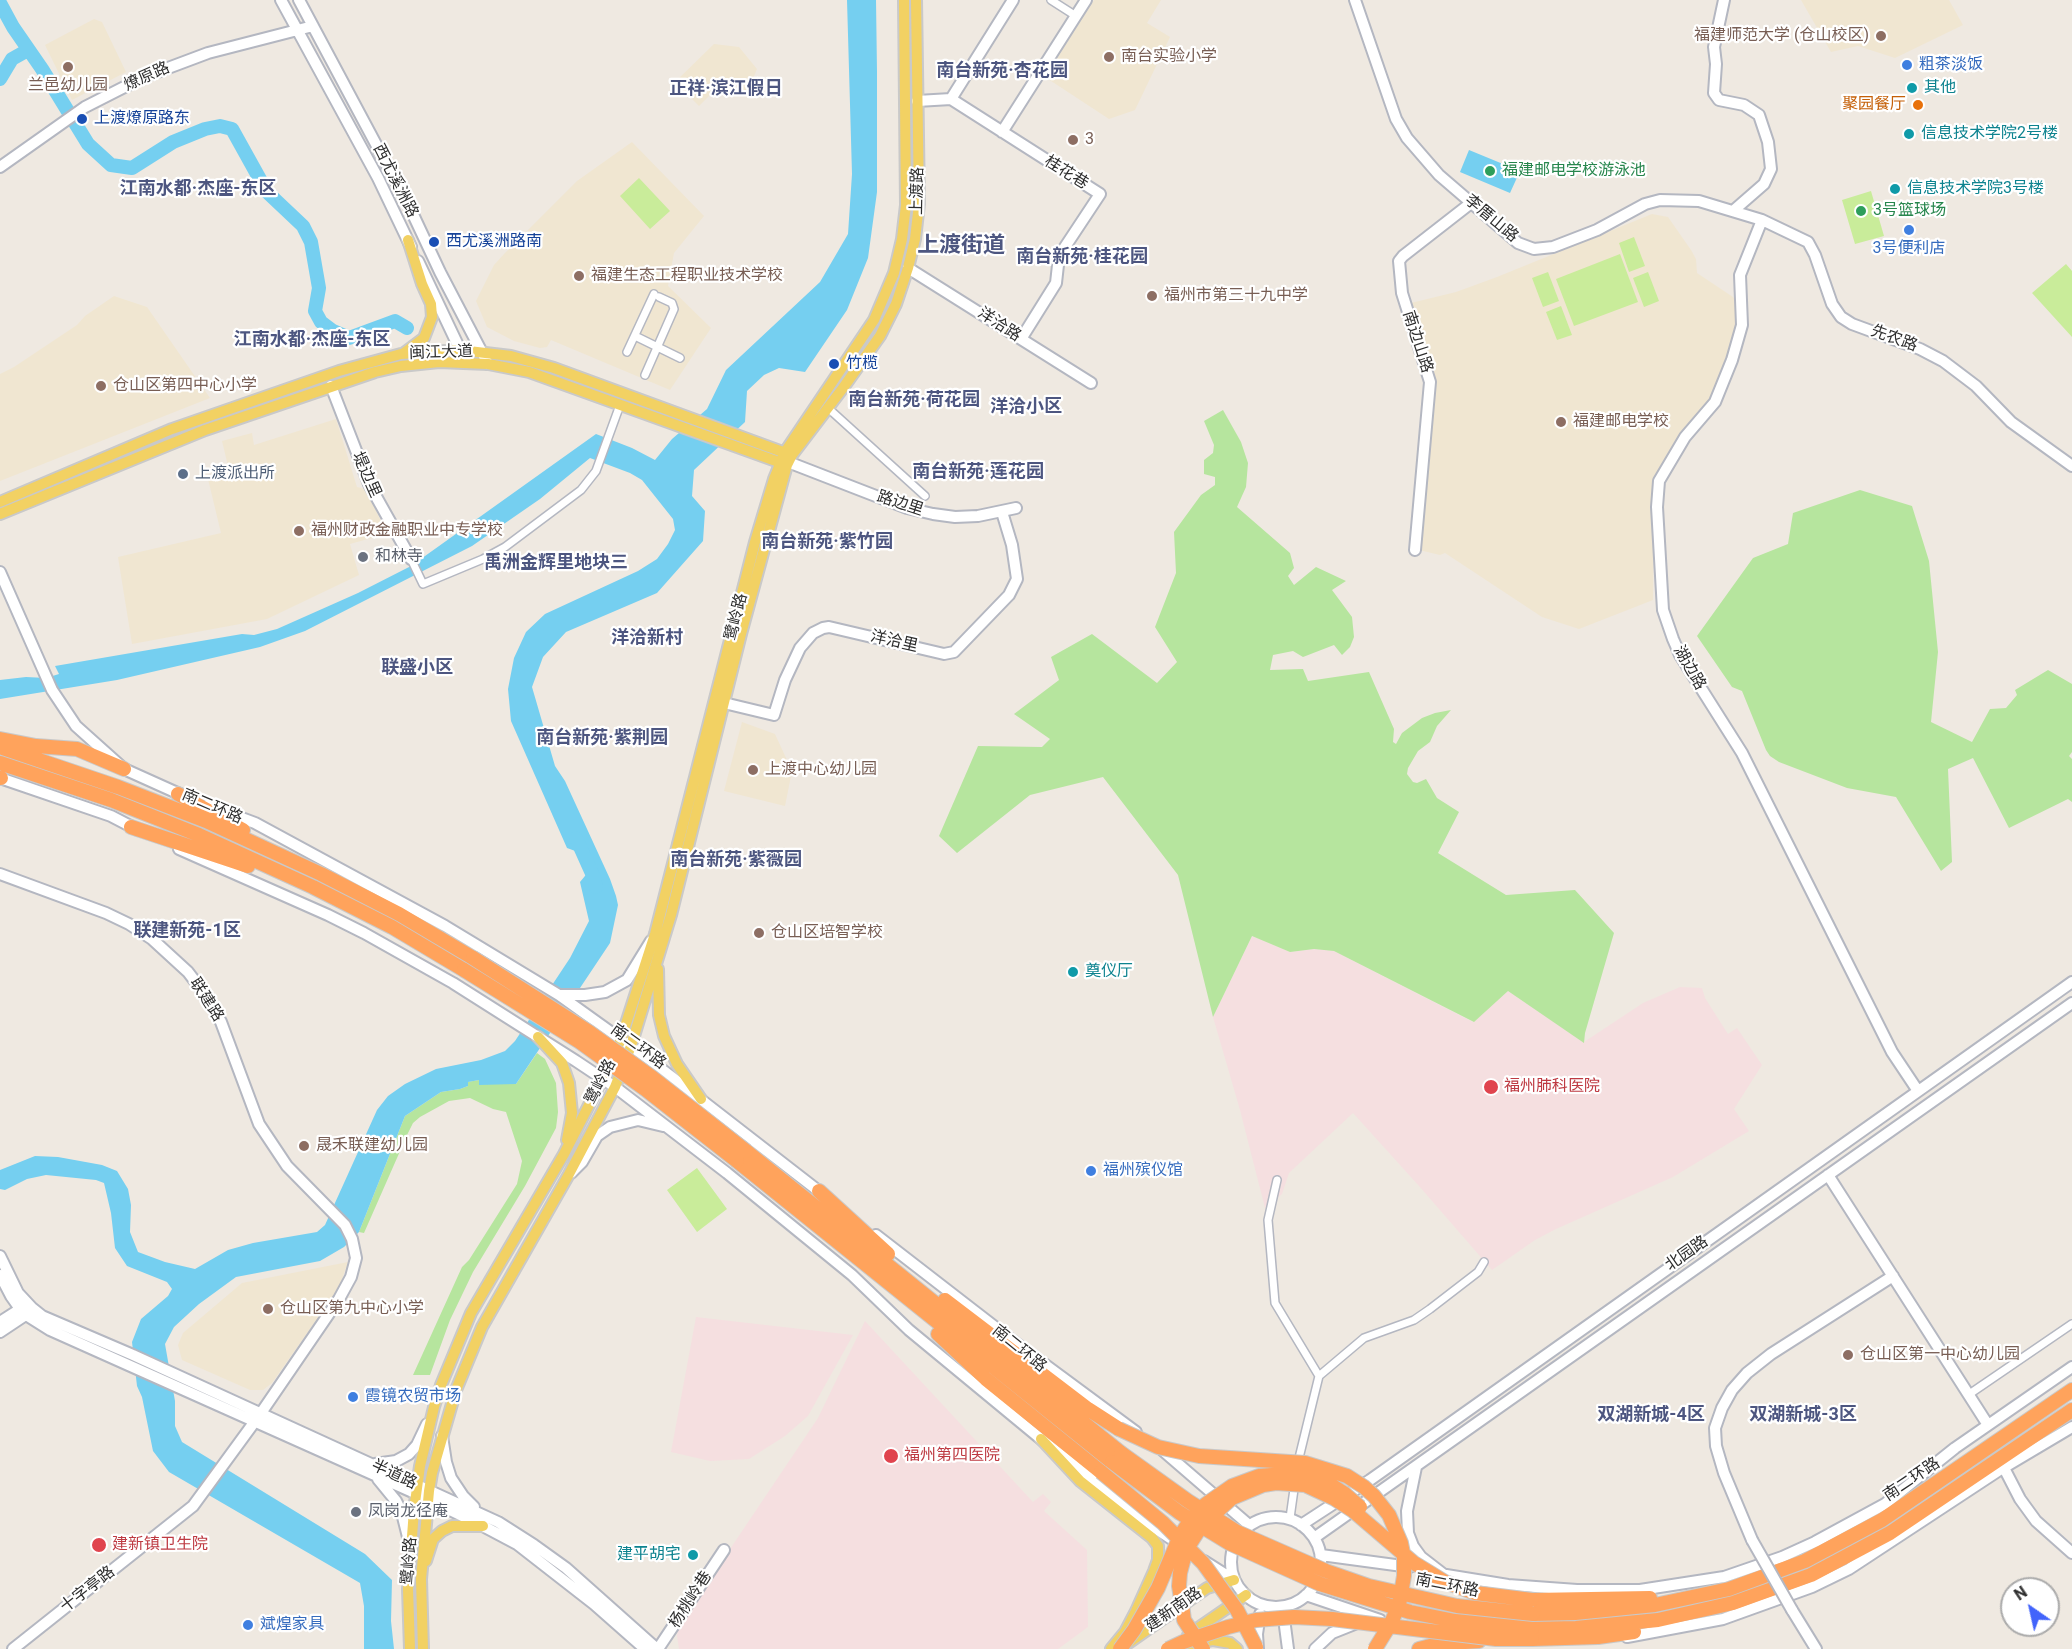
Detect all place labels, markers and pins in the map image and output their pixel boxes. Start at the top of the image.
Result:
place label: 福建师范大学 (仓山校区) [1694,26,1869,46]
marker: 福建师范大学 (仓山校区) [1874,29,1888,43]
place label: 南台实验小学 [1121,47,1217,67]
marker: 南台实验小学 [1102,50,1116,64]
place label: 粗茶淡饭 [1919,55,1983,75]
marker: 粗茶淡饭 [1900,58,1914,72]
marker: 兰邑幼儿园 [61,60,75,74]
place label: 兰邑幼儿园 [28,76,108,96]
place label: 其他 [1924,78,1956,98]
marker: 其他 [1905,81,1919,95]
place label: 聚园餐厅 [1842,95,1906,115]
marker: 聚园餐厅 [1911,98,1925,112]
place label: 上渡燎原路东 [94,109,190,129]
marker: 上渡燎原路东 [75,112,89,126]
place label: 信息技术学院2号楼 [1921,124,2058,144]
marker: 信息技术学院2号楼 [1902,127,1916,141]
place label: 3 [1085,130,1094,150]
marker: 3 [1066,133,1080,147]
place label: 福建邮电学校游泳池 [1502,161,1646,181]
marker: 福建邮电学校游泳池 [1483,164,1497,178]
place label: 信息技术学院3号楼 [1907,179,2044,199]
marker: 信息技术学院3号楼 [1888,182,1902,196]
place label: 3号篮球场 [1873,201,1946,221]
marker: 3号篮球场 [1854,204,1868,218]
marker: 3号便利店 [1902,223,1916,237]
place label: 西尤溪洲路南 [446,232,542,252]
marker: 西尤溪洲路南 [427,235,441,249]
place label: 3号便利店 [1873,239,1945,259]
place label: 福建生态工程职业技术学校 [591,266,783,286]
marker: 福建生态工程职业技术学校 [572,269,586,283]
place label: 福州市第三十九中学 [1164,286,1308,306]
marker: 福州市第三十九中学 [1145,289,1159,303]
place label: 竹榄 [846,354,878,374]
marker: 竹榄 [827,357,841,371]
place label: 仓山区第四中心小学 [113,376,257,396]
marker: 仓山区第四中心小学 [94,379,108,393]
place label: 福建邮电学校 [1573,412,1669,432]
marker: 福建邮电学校 [1554,415,1568,429]
place label: 上渡派出所 [195,464,275,484]
marker: 上渡派出所 [176,467,190,481]
place label: 福州财政金融职业中专学校 [311,521,503,541]
marker: 福州财政金融职业中专学校 [292,524,306,538]
place label: 和林寺 [375,547,423,567]
marker: 和林寺 [356,550,370,564]
place label: 上渡中心幼儿园 [765,760,877,780]
marker: 上渡中心幼儿园 [746,763,760,777]
place label: 仓山区培智学校 [771,923,883,943]
marker: 仓山区培智学校 [752,926,766,940]
place label: 奠仪厅 [1085,962,1133,982]
marker: 奠仪厅 [1066,965,1080,979]
place label: 福州肺科医院 [1504,1077,1600,1097]
marker: 福州肺科医院 [1482,1078,1500,1096]
place label: 晟禾联建幼儿园 [316,1136,428,1156]
marker: 晟禾联建幼儿园 [297,1139,311,1153]
place label: 福州殡仪馆 [1103,1161,1183,1181]
marker: 福州殡仪馆 [1084,1164,1098,1178]
place label: 仓山区第九中心小学 [280,1299,424,1319]
marker: 仓山区第九中心小学 [261,1302,275,1316]
place label: 仓山区第一中心幼儿园 [1860,1345,2020,1365]
marker: 仓山区第一中心幼儿园 [1841,1348,1855,1362]
place label: 霞镜农贸市场 [365,1387,461,1407]
marker: 霞镜农贸市场 [346,1390,360,1404]
place label: 福州第四医院 [904,1446,1000,1466]
marker: 福州第四医院 [882,1447,900,1465]
place label: 凤岗龙径庵 [368,1502,448,1522]
marker: 凤岗龙径庵 [349,1505,363,1519]
place label: 建新镇卫生院 [112,1535,208,1555]
marker: 建新镇卫生院 [90,1536,108,1554]
place label: 建平胡宅 [617,1545,681,1565]
marker: 建平胡宅 [686,1548,700,1562]
place label: 斌煌家具 [260,1615,324,1635]
marker: 斌煌家具 [241,1618,255,1632]

